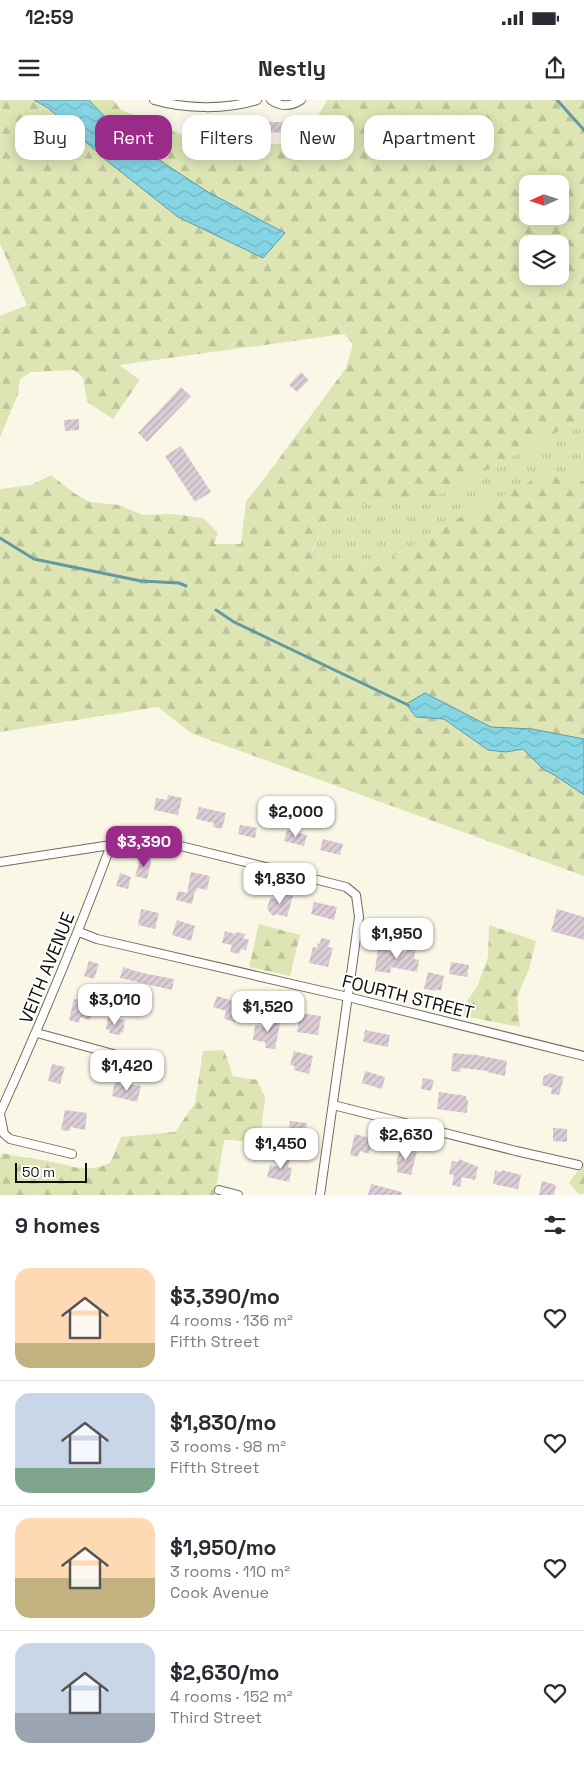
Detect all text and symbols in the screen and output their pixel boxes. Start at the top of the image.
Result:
text: 12:59 [25,5,74,30]
icon: menu [15,54,43,82]
text: Nestly [258,54,326,82]
icon: share [541,54,569,82]
chip: Buy [15,115,85,160]
chip: Rent [95,115,172,160]
chip: Filters [182,115,271,160]
chip: New [281,115,354,160]
chip: Apartment [364,115,494,160]
north arrow [519,175,569,225]
map controls [519,175,569,285]
button: layers [519,235,569,285]
pin: $2,000 [255,796,337,838]
text: $2,000 [269,801,323,822]
pin: $3,390 [103,826,185,868]
text: $3,390 [117,831,171,852]
pin: $1,830 [239,862,321,905]
text: $1,830 [254,868,306,889]
street label: VEITH AVENUE [14,909,79,1027]
pin: $1,950 [356,918,438,960]
text: $1,950 [371,923,423,944]
street label: FOURTH STREET [340,969,477,1024]
pin: $3,010 [74,984,156,1026]
text: $3,010 [89,989,141,1010]
pin: $1,520 [227,990,309,1033]
text: $1,520 [243,996,293,1017]
pin: $1,420 [86,1050,168,1092]
text: $1,420 [101,1055,153,1076]
pin: $2,630 [365,1118,447,1161]
text: $2,630 [379,1124,433,1145]
pin: $1,450 [240,1128,322,1170]
text: $1,450 [255,1133,307,1154]
scale bar [15,1160,88,1183]
text: 50 m [22,1163,55,1181]
icon: filters [541,1211,569,1239]
text: 9 homes [15,1212,100,1239]
text: $3,390/mo [170,1283,280,1310]
icon: home [55,1288,115,1348]
icon: heart [541,1304,569,1332]
text: 4 rooms · 136 m² [170,1310,293,1331]
text: Fifth Street [170,1331,260,1352]
text: $1,830/mo [170,1409,276,1436]
icon: home [55,1413,115,1473]
icon: heart [541,1429,569,1457]
text: 3 rooms · 98 m² [170,1436,286,1457]
text: Fifth Street [170,1457,260,1478]
text: $1,950/mo [170,1534,276,1561]
icon: home [55,1538,115,1598]
icon: heart [541,1554,569,1582]
text: 3 rooms · 110 m² [170,1561,290,1582]
text: Cook Avenue [170,1582,269,1603]
text: $2,630/mo [170,1659,279,1686]
icon: home [55,1663,115,1723]
icon: heart [541,1679,569,1707]
text: 4 rooms · 152 m² [170,1686,293,1707]
text: Third Street [170,1707,262,1728]

